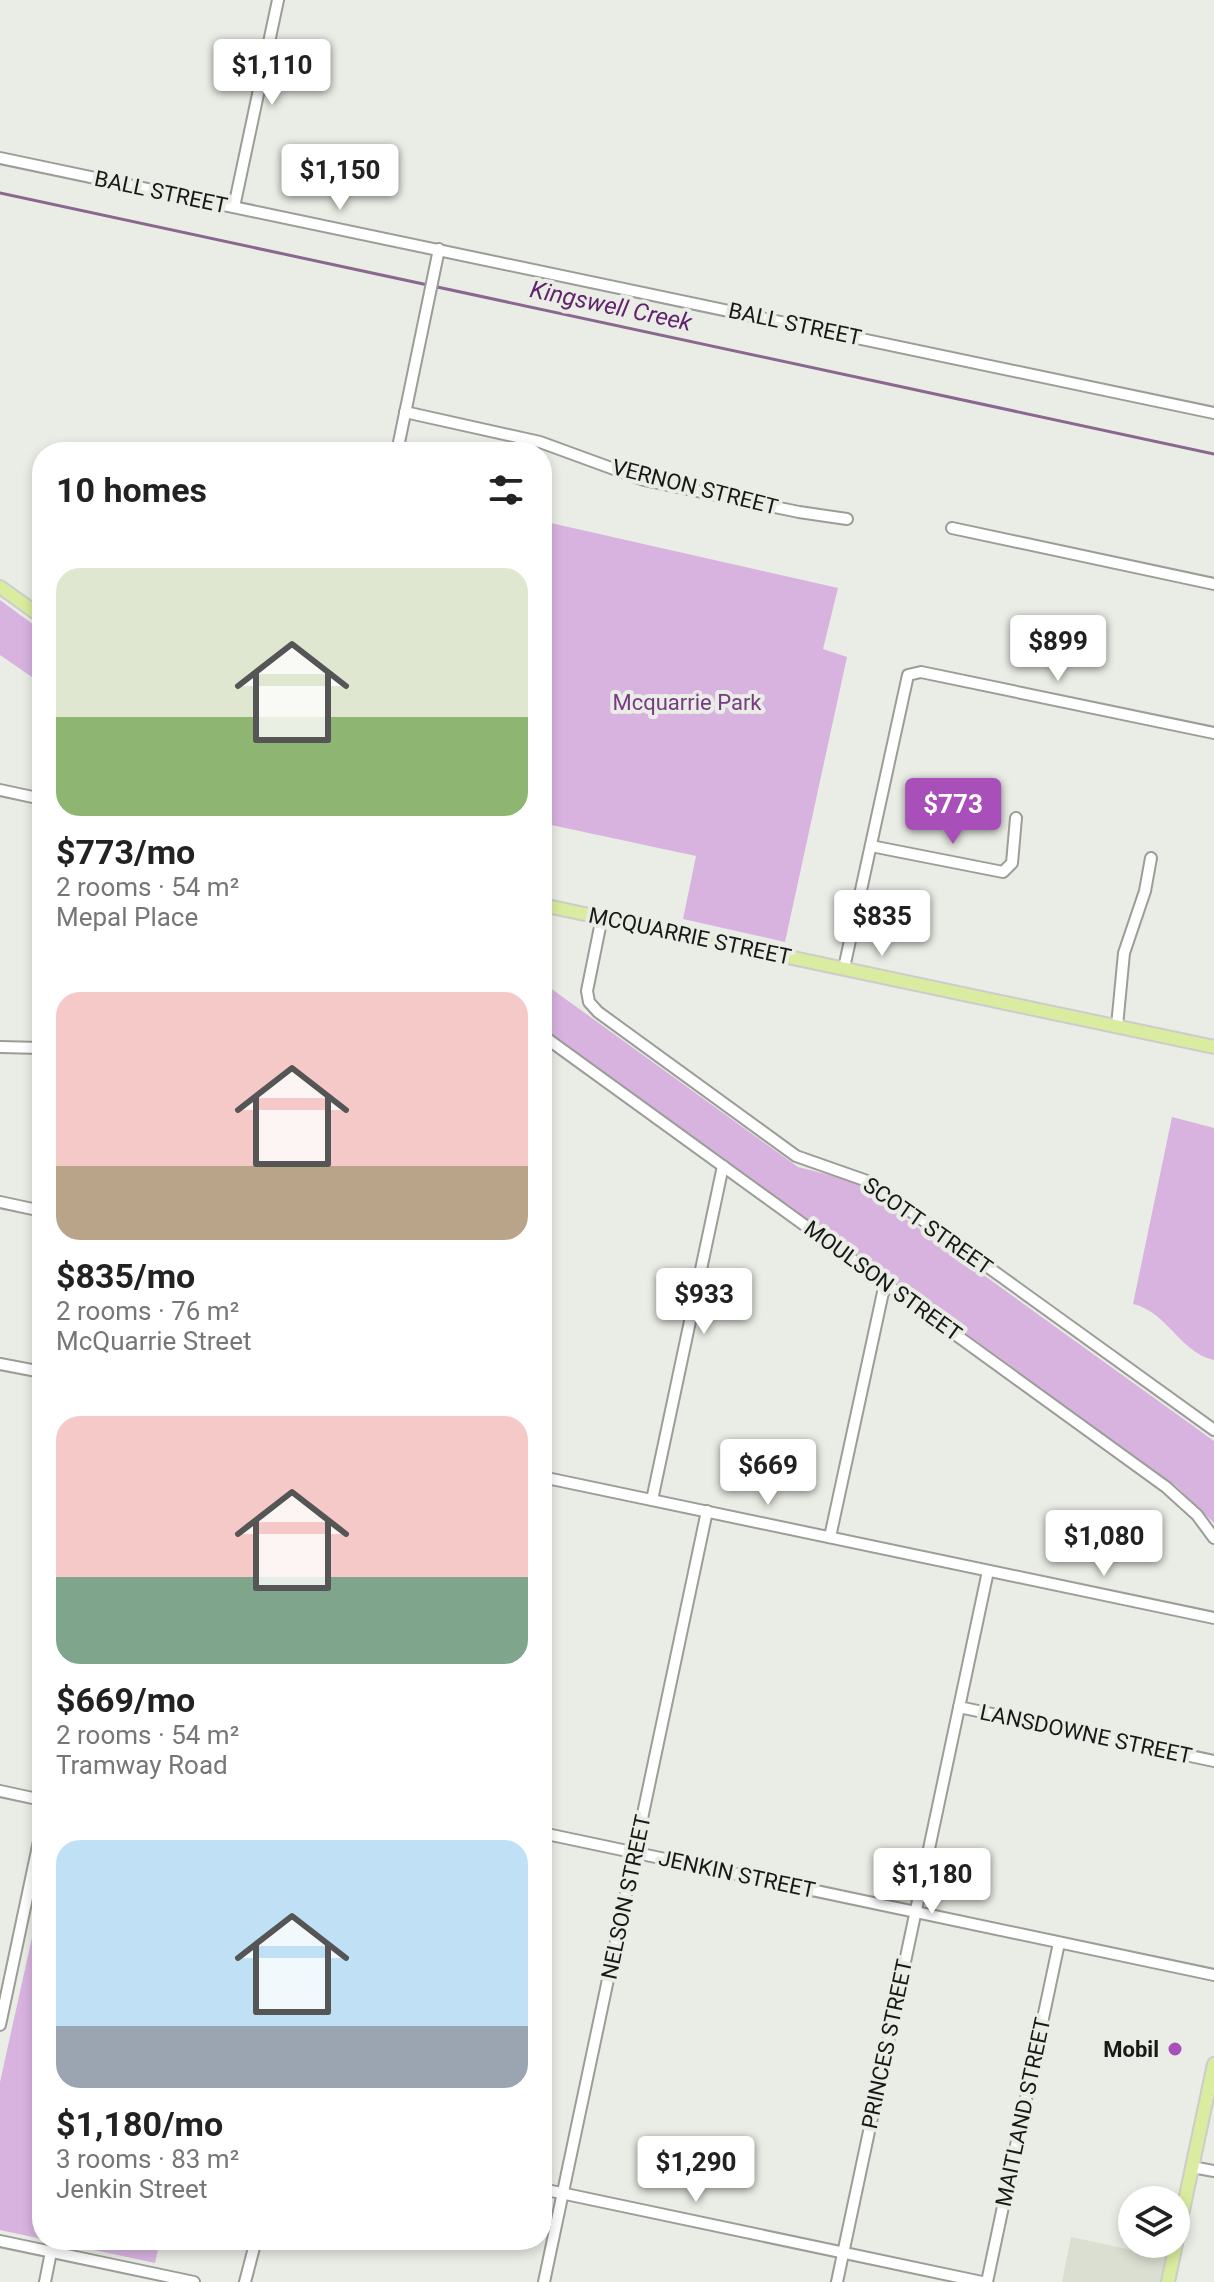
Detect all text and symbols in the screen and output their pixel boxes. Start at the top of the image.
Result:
pin: $1,110 [207,39,337,107]
text: $1,110 [232,50,312,80]
pin: $1,150 [275,144,405,212]
text: $1,150 [300,155,380,185]
street label: BALL STREET [92,166,230,218]
water label: Kingswell Creek [528,275,696,337]
street label: BALL STREET [726,298,864,350]
street label: VERNON STREET [609,454,781,520]
icon: filters [484,468,528,512]
text: 10 homes [56,470,207,510]
pin: $899 [1011,615,1105,683]
icon: home [220,620,364,764]
text: $899 [1028,626,1088,656]
park label: Mcquarrie Park [612,690,762,715]
pin: $773 [906,778,1000,846]
text: $773 [923,789,983,819]
text: $773/mo [56,832,195,872]
text: 2 rooms · 54 m² [56,872,239,902]
pin: $835 [835,890,929,958]
text: $835 [852,901,912,931]
text: Mepal Place [56,902,198,932]
street label: MCQUARRIE STREET [587,902,793,970]
icon: home [220,1044,364,1188]
street label: SCOTT STREET [859,1172,997,1280]
street label: MOULSON STREET [800,1216,966,1346]
text: $835/mo [56,1256,195,1296]
pin: $933 [657,1268,751,1336]
text: $933 [674,1279,734,1309]
text: 2 rooms · 76 m² [56,1296,239,1326]
text: McQuarrie Street [56,1326,251,1356]
pin: $669 [721,1439,815,1507]
text: $669 [738,1450,798,1480]
icon: home [220,1468,364,1612]
pin: $1,080 [1039,1510,1169,1578]
text: $1,080 [1064,1521,1144,1551]
text: $669/mo [56,1680,195,1720]
street label: LANSDOWNE STREET [978,1699,1194,1769]
text: 2 rooms · 54 m² [56,1720,239,1750]
text: Tramway Road [56,1750,228,1780]
street label: NELSON STREET [596,1812,656,1982]
street label: JENKIN STREET [656,1845,818,1903]
pin: $1,180 [867,1848,997,1916]
text: $1,180 [892,1859,972,1889]
icon: home [220,1892,364,2036]
street label: PRINCES STREET [857,1957,917,2131]
street label: MAITLAND STREET [991,2015,1055,2209]
place label: Mobil [1103,2037,1159,2062]
marker: Mobil [1166,2040,1184,2058]
text: $1,180/mo [56,2104,223,2144]
pin: $1,290 [631,2136,761,2204]
text: 3 rooms · 83 m² [56,2144,239,2174]
text: $1,290 [656,2147,736,2177]
text: Jenkin Street [56,2174,207,2204]
map controls [1118,2186,1190,2258]
button: layers [1118,2186,1190,2258]

